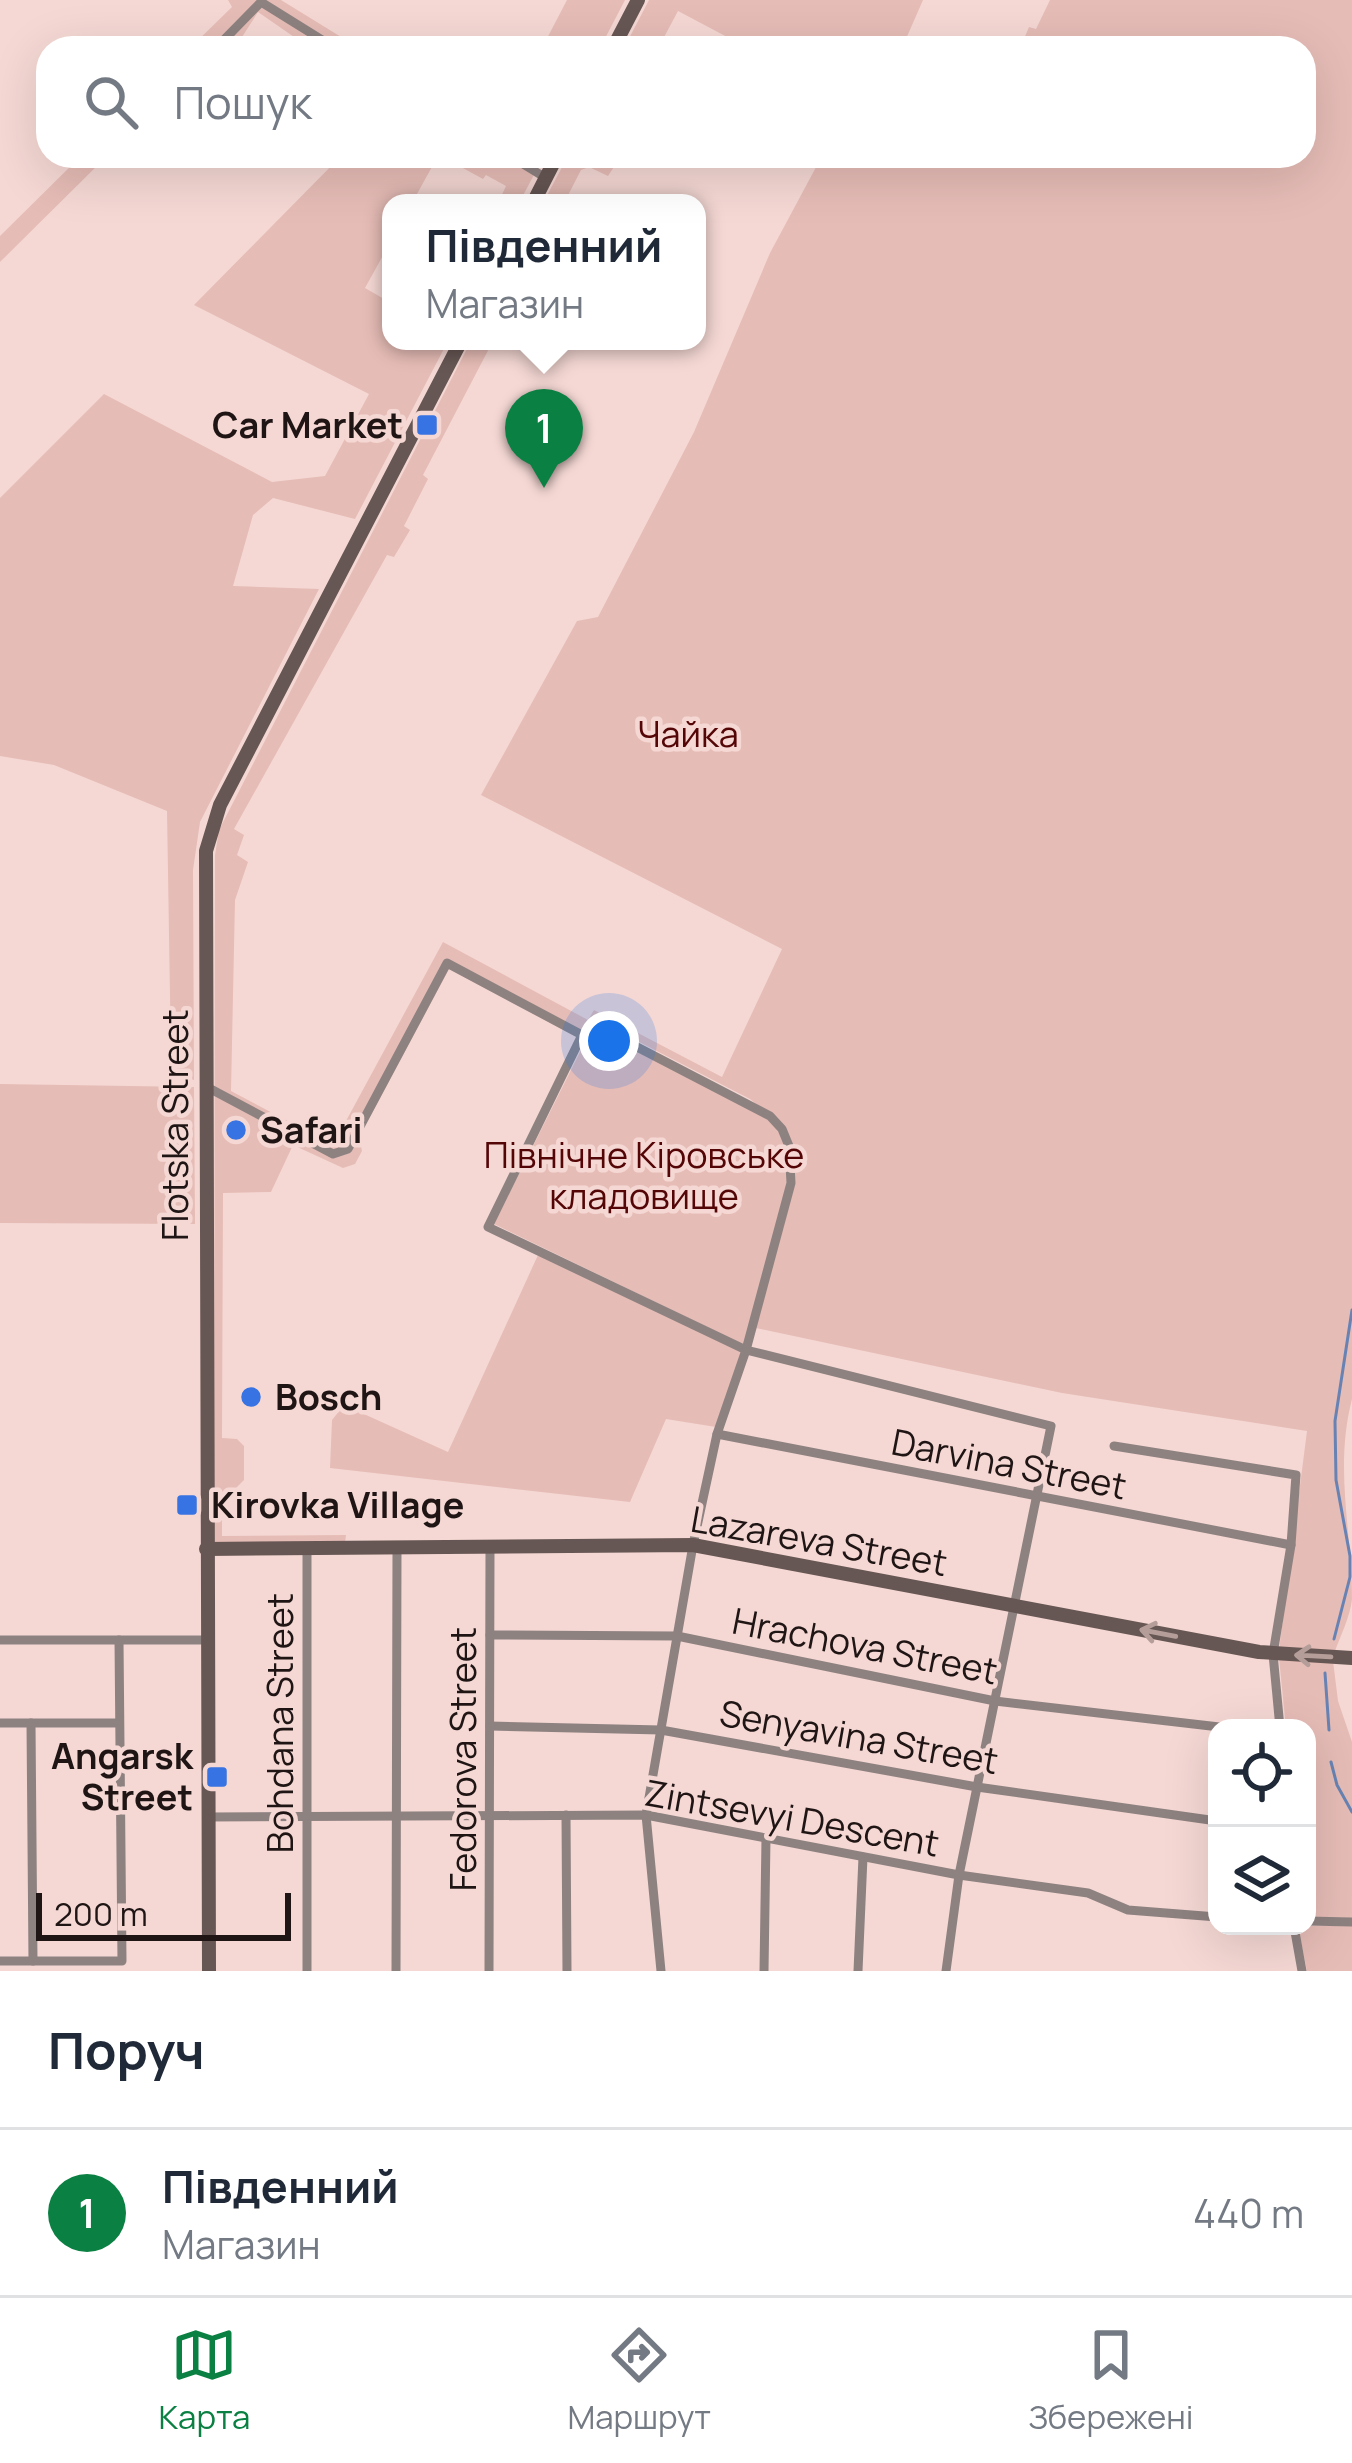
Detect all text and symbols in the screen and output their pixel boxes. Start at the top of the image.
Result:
search box [36,36,1316,168]
icon: search [78,69,144,135]
text: Пошук [174,71,312,133]
popup [382,194,706,350]
text: Південний [426,214,662,276]
text: Магазин [426,276,584,330]
pin: 1 [505,389,583,488]
place label: Car Market [212,400,403,449]
marker: Car Market [414,412,440,438]
park label: Чайка [637,709,739,758]
street label: Flotska Street [150,1009,199,1241]
your location [579,1011,639,1071]
place label: Safari [260,1105,363,1154]
marker: Safari [223,1117,249,1143]
park label: Північне Кіровське кладовище [484,1130,804,1220]
place label: Bosch [275,1372,382,1421]
marker: Bosch [238,1384,264,1410]
street label: Darvina Street [888,1417,1131,1510]
place label: Kirovka Village [211,1480,464,1529]
marker: Kirovka Village [174,1492,200,1518]
street label: Lazareva Street [687,1494,951,1587]
street label: Bohdana Street [255,1593,304,1853]
street label: Hrachova Street [728,1596,1002,1695]
one-way arrow [1140,1621,1179,1643]
street label: Fedorova Street [438,1627,487,1891]
one-way arrow [1294,1644,1333,1667]
street label: Senyavina Street [716,1688,1002,1785]
map controls [1208,1719,1316,1935]
button: locate [1208,1719,1316,1827]
place label: Angarsk Street [51,1731,195,1821]
marker: Angarsk Street [204,1764,230,1790]
street label: Zintsevyi Descent [641,1768,943,1868]
button: layers [1208,1827,1316,1935]
scale bar [36,1887,291,1940]
text: 200 m [54,1891,148,1936]
text: Поруч [48,2015,205,2084]
text: Південний [162,2155,399,2217]
text: 1 [78,2186,96,2240]
text: 440 m [1193,2186,1304,2240]
text: Магазин [162,2217,320,2271]
tab: Карта [159,2322,250,2439]
tab: Маршрут [567,2322,711,2439]
tab: Збережені [1028,2322,1193,2439]

